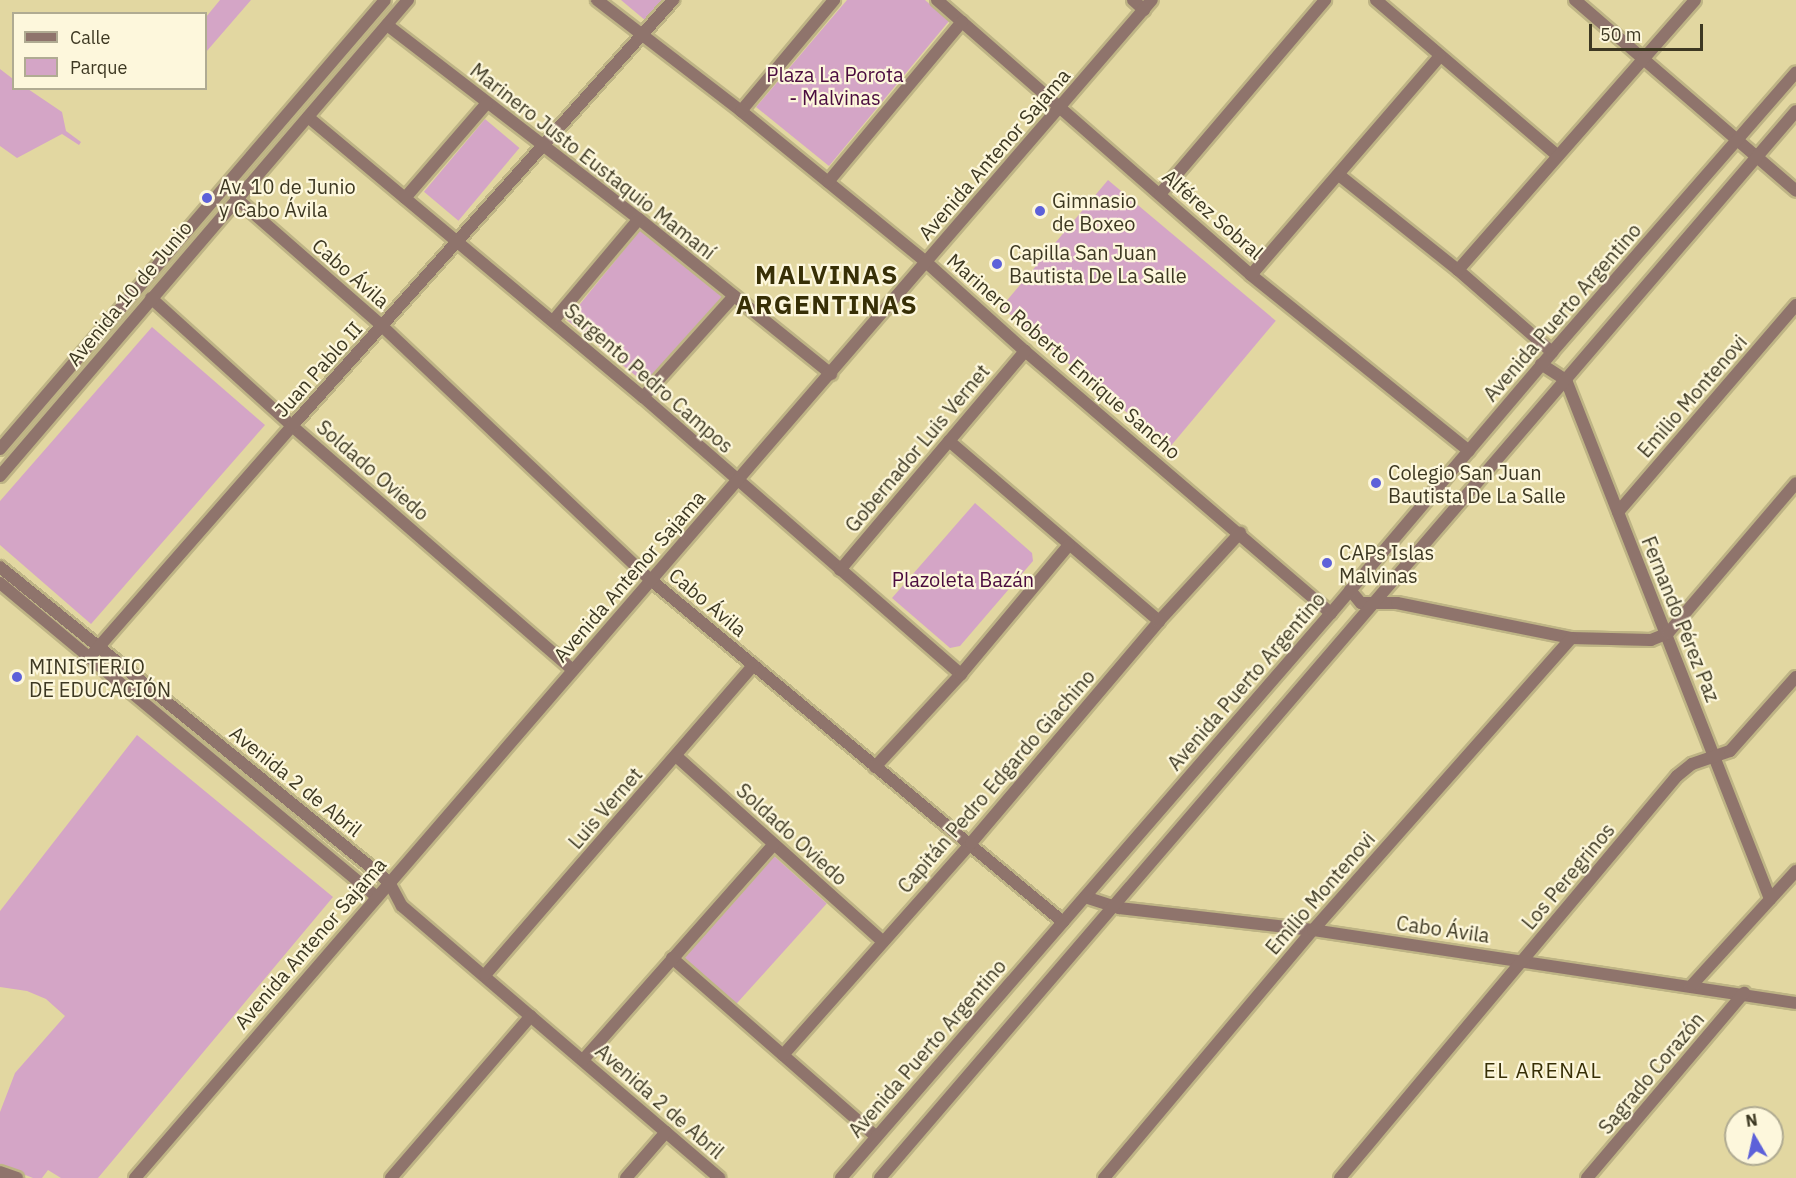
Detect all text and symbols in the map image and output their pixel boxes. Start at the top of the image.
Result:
legend [12,12,207,90]
scale bar [1592,12,1706,50]
text: 50 m [1600,23,1642,46]
text: Calle [70,26,110,49]
text: Parque [70,56,127,79]
street label: Marinero Justo Eustaquio Mamaní [466,58,720,264]
park label: Plaza La Porota - Malvinas [766,62,904,109]
street label: Avenida Antenor Sajama [913,63,1075,245]
street label: Alférez Sobral [1158,164,1268,264]
place label: Av. 10 de Junio y Cabo Ávila [219,174,356,221]
place label: Gimnasio de Boxeo [1052,188,1136,235]
marker: Av. 10 de Junio y Cabo Ávila [200,191,214,205]
marker: Gimnasio de Boxeo [1033,204,1047,218]
street label: Avenida 10 de Junio [61,216,197,370]
street label: Avenida Puerto Argentino [1478,218,1646,406]
street label: Cabo Ávila [308,233,394,313]
place label: Capilla San Juan Bautista De La Salle [1009,240,1187,287]
street label: Marinero Roberto Enrique Sancho [942,248,1186,464]
marker: Capilla San Juan Bautista De La Salle [990,257,1004,271]
district label: MALVINAS ARGENTINAS [736,259,918,320]
street label: Sargento Pedro Campos [560,298,738,458]
street label: Juan Pablo II [269,316,367,422]
street label: Emilio Montenovi [1632,330,1752,462]
street label: Gobernador Luis Vernet [840,359,994,537]
street label: Soldado Oviedo [312,415,434,525]
place label: Colegio San Juan Bautista De La Salle [1388,460,1566,507]
marker: Colegio San Juan Bautista De La Salle [1369,476,1383,490]
street label: Avenida Antenor Sajama [548,485,710,667]
street label: Fernando Pérez Paz [1637,533,1725,705]
place label: CAPs Islas Malvinas [1339,540,1434,587]
marker: CAPs Islas Malvinas [1320,556,1334,570]
street label: Cabo Ávila [664,563,752,641]
park label: Plazoleta Bazán [892,567,1034,591]
street label: Avenida Puerto Argentino [1162,587,1330,775]
place label: MINISTERIO DE EDUCACIÓN [29,654,171,701]
street label: Capitán Pedro Edgardo Giachino [892,664,1100,898]
marker: MINISTERIO DE EDUCACIÓN [10,670,24,684]
street label: Avenida 2 de Abril [225,720,367,842]
street label: Luis Vernet [563,762,647,854]
street label: Soldado Oviedo [732,778,852,890]
street label: Los Peregrinos [1517,818,1619,934]
street label: Emilio Montenovi [1260,827,1380,959]
street label: Avenida Antenor Sajama [229,852,391,1034]
street label: Cabo Ávila [1395,911,1491,947]
street label: Avenida Puerto Argentino [843,954,1011,1142]
street label: Sagrado Corazón [1593,1007,1709,1139]
street label: Avenida 2 de Abril [591,1039,729,1163]
district label: EL ARENAL [1483,1057,1603,1083]
north arrow [1724,1106,1784,1166]
text: N [1744,1109,1759,1131]

